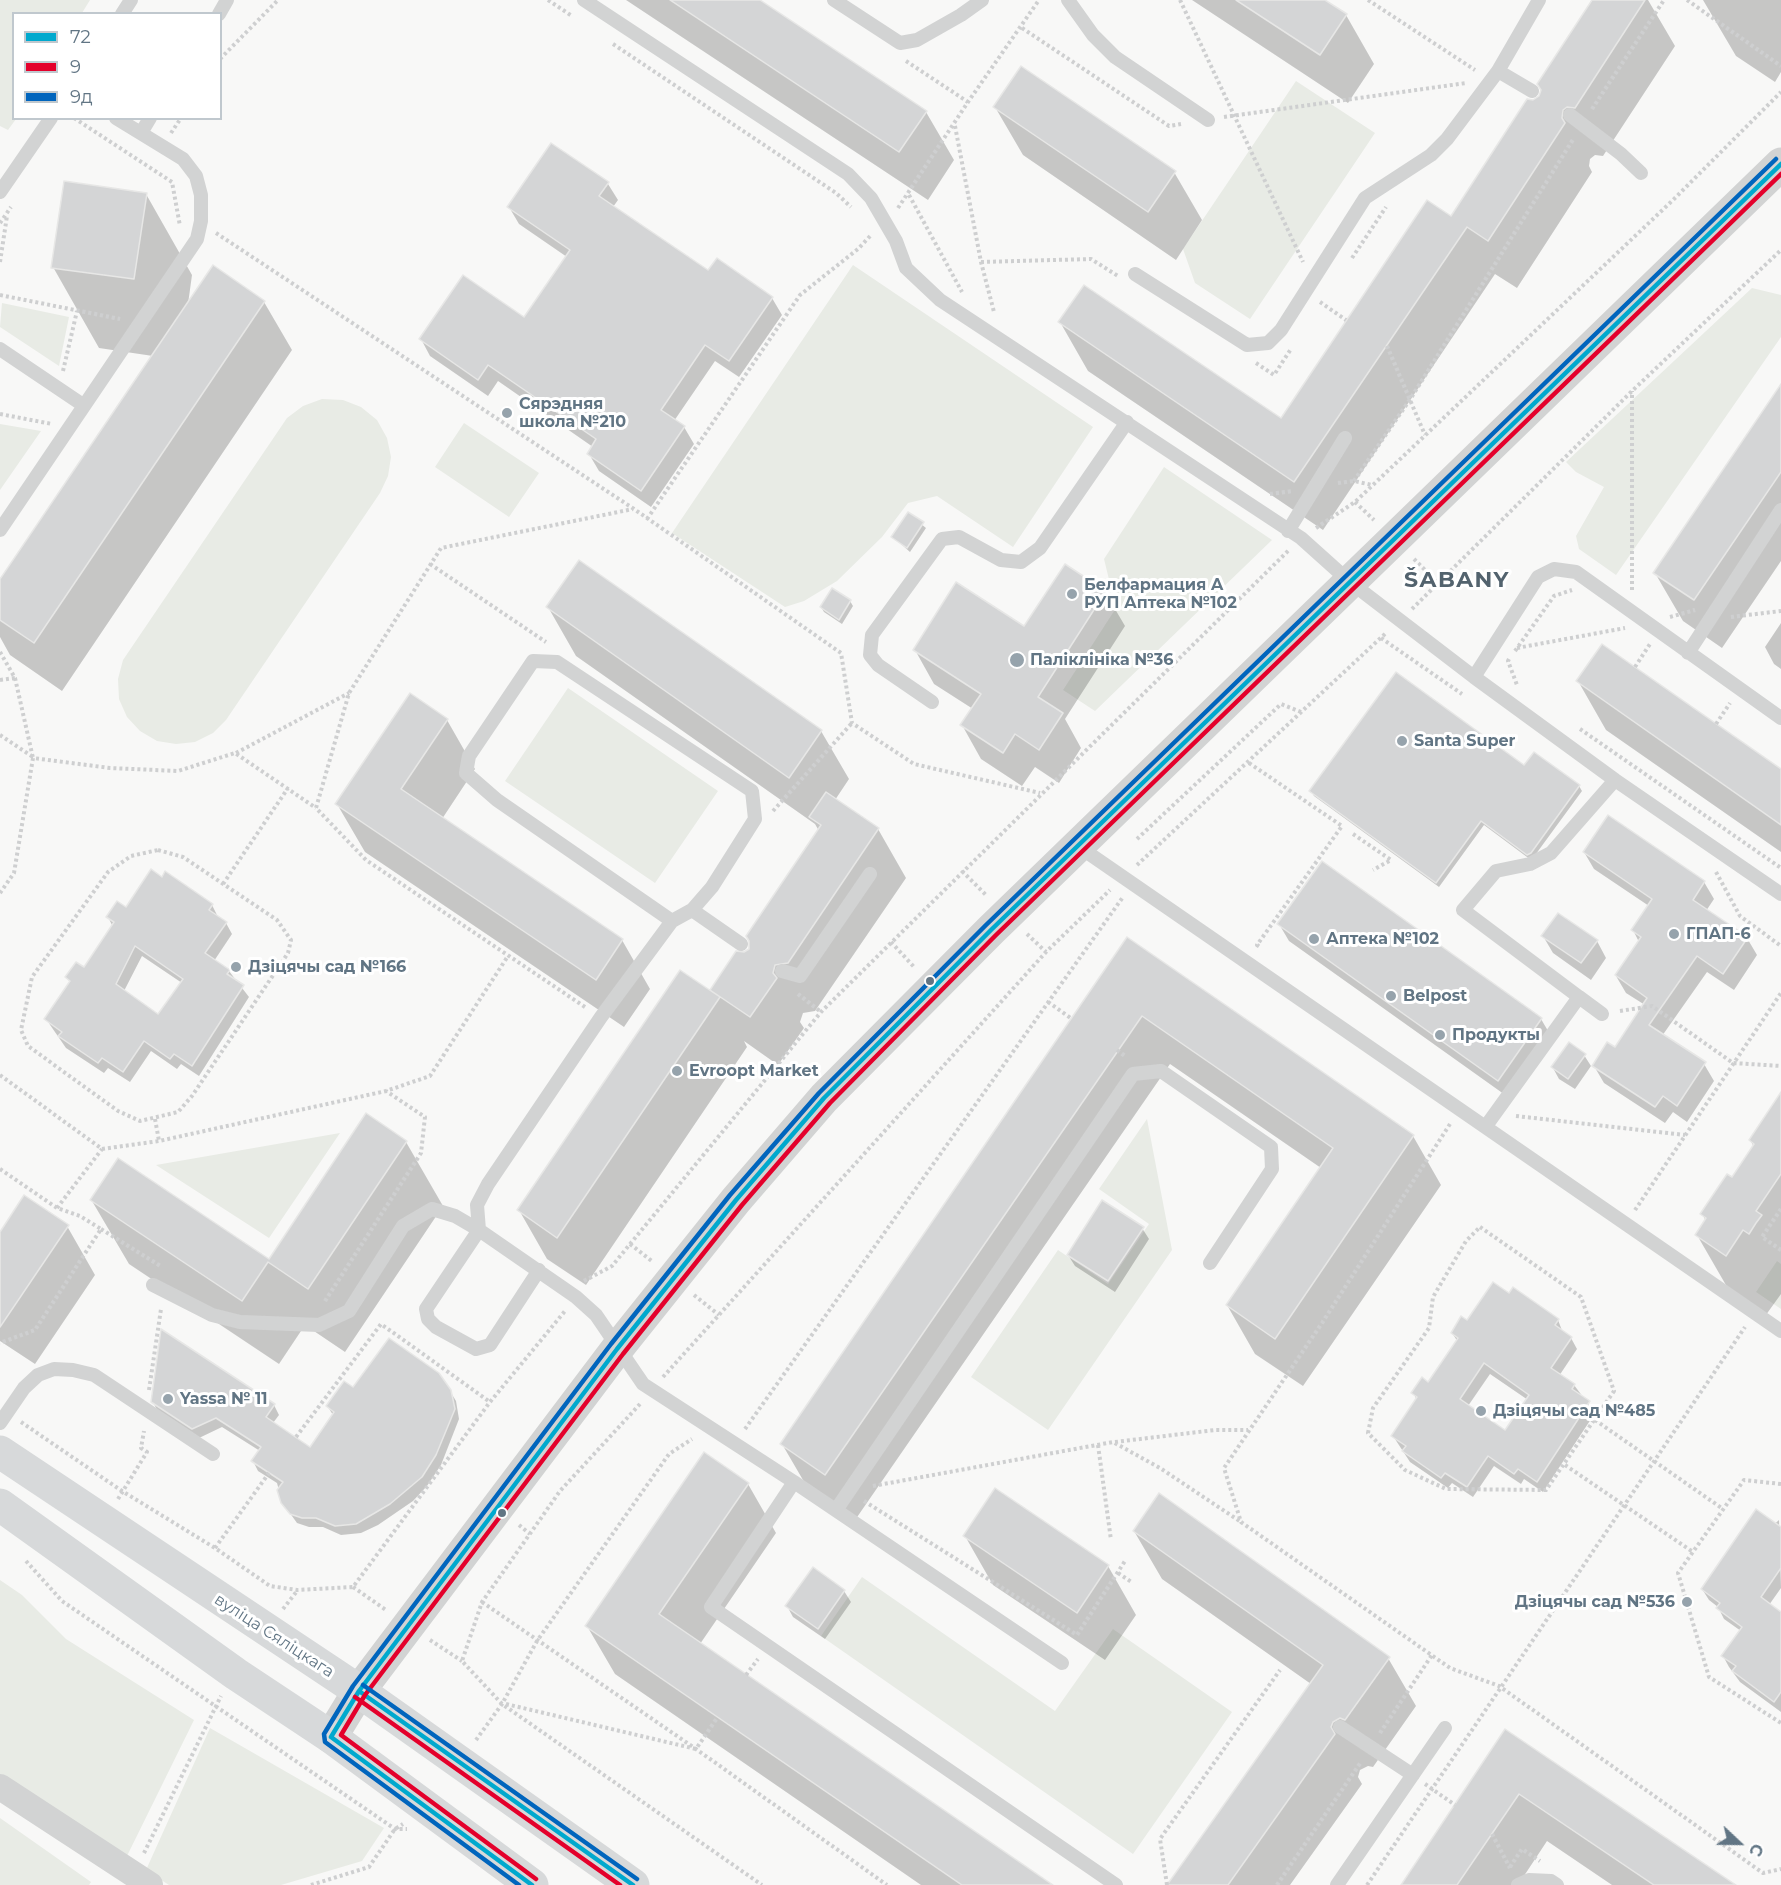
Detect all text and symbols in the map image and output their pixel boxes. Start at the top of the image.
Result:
legend [12,12,222,120]
text: 72 [70,26,91,48]
text: 9 [70,56,81,78]
text: 9д [70,86,93,108]
place label: Сярэдняя школа №210 [519,394,626,432]
marker: Сярэдняя школа №210 [500,406,514,420]
district label: ŠABANY [1404,568,1510,594]
place label: Белфармация А РУП Аптека №102 [1084,575,1237,613]
marker: Белфармация А РУП Аптека №102 [1065,587,1079,601]
place label: Паліклініка №36 [1030,650,1173,670]
marker: Паліклініка №36 [1008,651,1026,669]
place label: Santa Super [1414,731,1515,751]
marker: Santa Super [1395,734,1409,748]
place label: ГПАП-6 [1686,924,1751,944]
marker: ГПАП-6 [1667,927,1681,941]
place label: Аптека №102 [1326,929,1439,949]
marker: Аптека №102 [1307,932,1321,946]
place label: Дзіцячы сад №166 [248,957,406,977]
marker: Дзіцячы сад №166 [229,960,243,974]
unlabelled marker [924,975,936,987]
place label: Belpost [1403,986,1467,1006]
marker: Belpost [1384,989,1398,1003]
place label: Продукты [1452,1025,1540,1045]
marker: Продукты [1433,1028,1447,1042]
place label: Evroopt Market [689,1061,819,1081]
marker: Evroopt Market [670,1064,684,1078]
place label: Yassa № 11 [180,1389,268,1409]
marker: Yassa № 11 [161,1392,175,1406]
place label: Дзіцячы сад №485 [1493,1401,1655,1421]
marker: Дзіцячы сад №485 [1474,1404,1488,1418]
unlabelled marker [496,1507,508,1519]
street label: вуліца Сяліцкага [211,1590,337,1682]
place label: Дзіцячы сад №536 [1515,1592,1675,1612]
marker: Дзіцячы сад №536 [1680,1595,1694,1609]
north arrow [1709,1813,1769,1873]
text: С [1745,1841,1767,1859]

